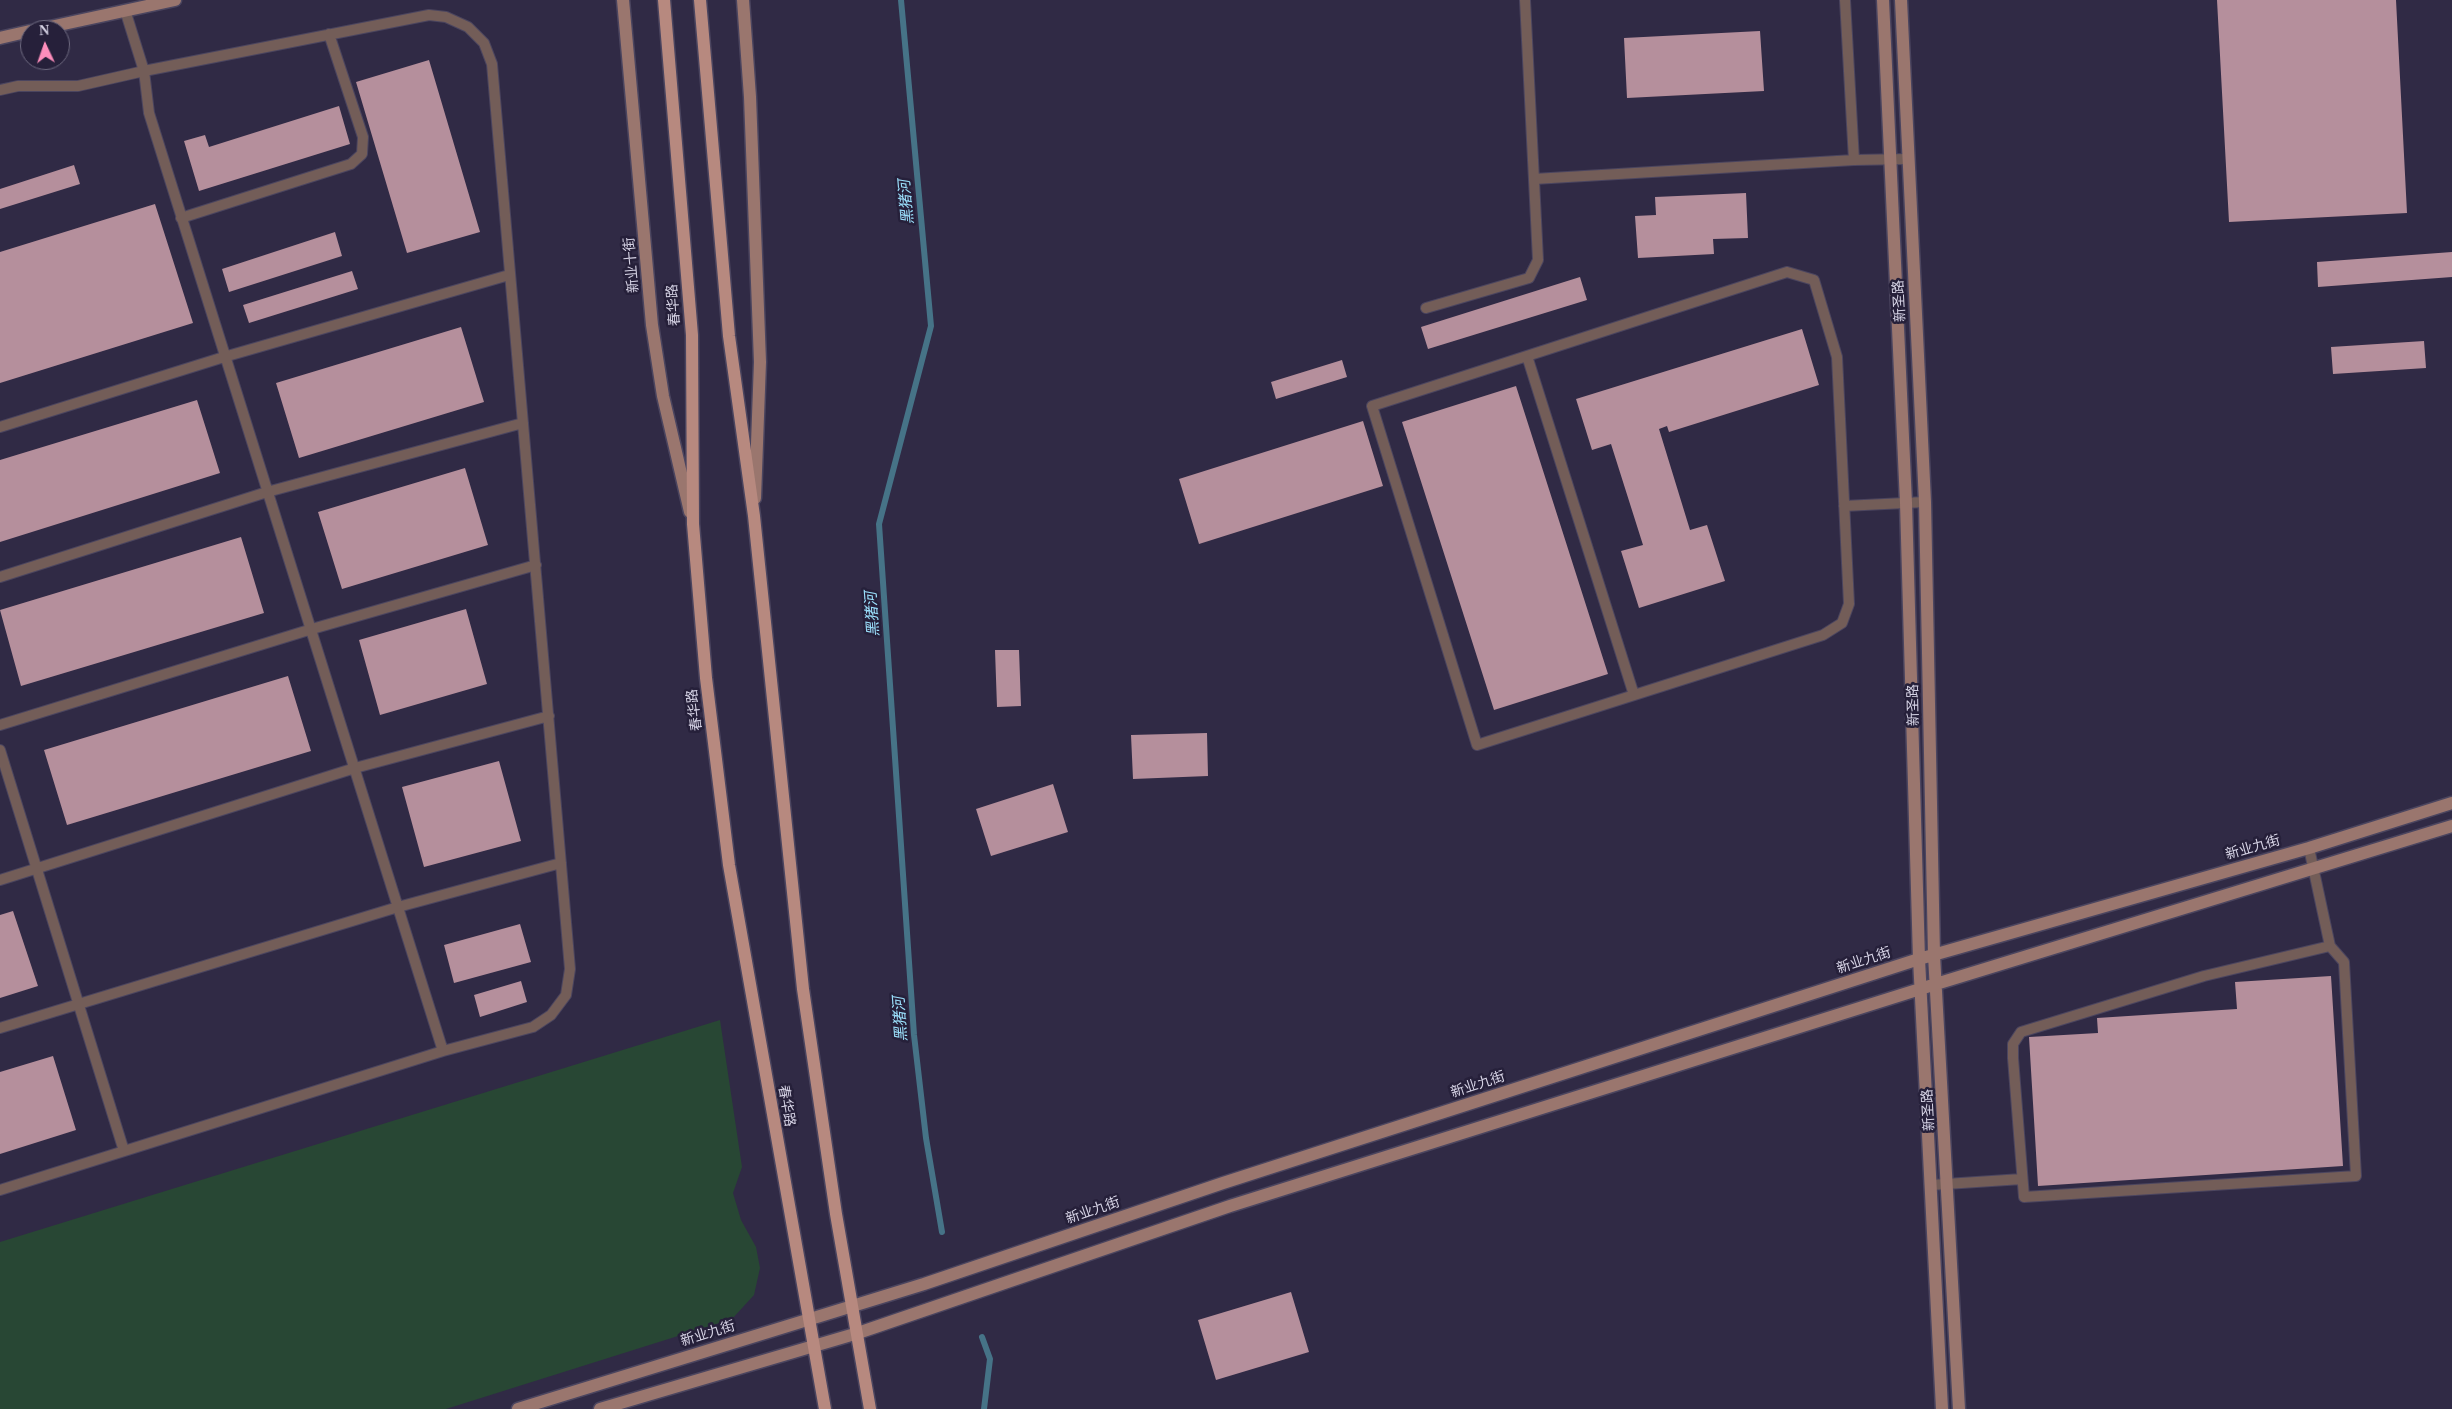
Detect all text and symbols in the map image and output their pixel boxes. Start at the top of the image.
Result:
north arrow [20,20,70,70]
text: N [39,23,50,38]
water label: 黑猪河 [896,179,918,225]
street label: 新业十街 [621,236,643,294]
street label: 新圣路 [1891,280,1909,322]
street label: 春华路 [664,283,684,327]
water label: 黑猪河 [862,591,884,637]
street label: 新圣路 [1905,684,1923,726]
street label: 春华路 [684,688,706,732]
street label: 新业九街 [2224,832,2282,864]
street label: 新业九街 [1835,944,1893,978]
water label: 黑猪河 [890,996,912,1042]
street label: 新业九街 [1449,1068,1507,1102]
street label: 春华路 [774,1084,798,1128]
street label: 新圣路 [1920,1089,1938,1131]
street label: 新业九街 [1064,1194,1122,1228]
street label: 新业九街 [679,1318,737,1350]

